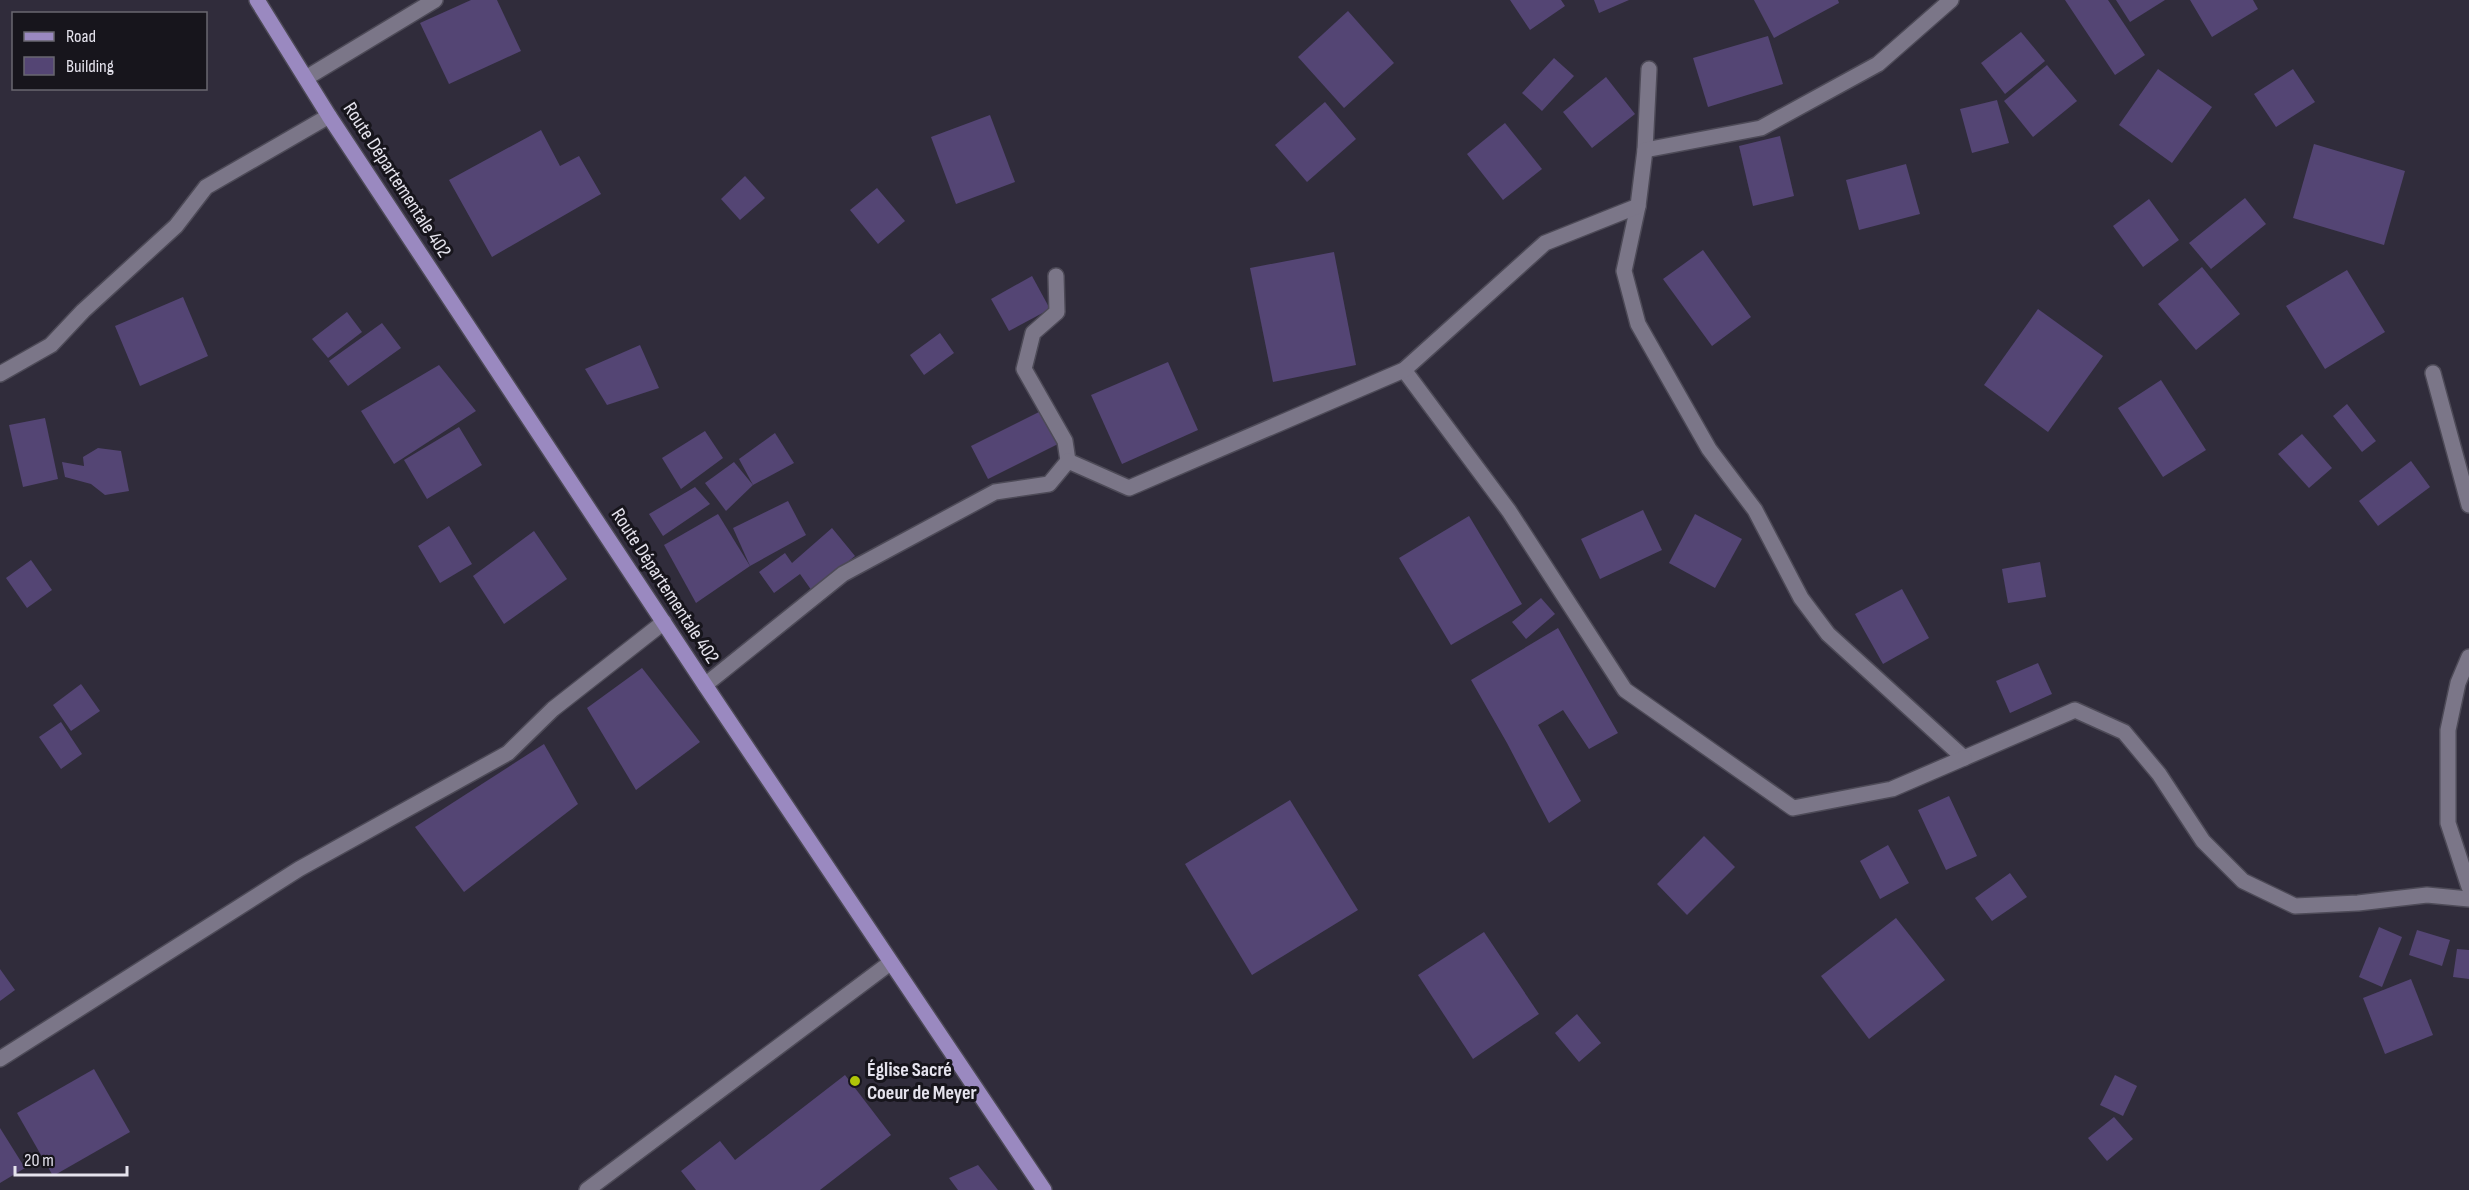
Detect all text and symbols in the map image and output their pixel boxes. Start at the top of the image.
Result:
legend [12,12,207,90]
text: Road [66,26,96,47]
text: Building [66,56,114,77]
street label: Route Départementale 402 [338,98,456,262]
street label: Route Départementale 402 [606,504,724,668]
place label: Église Sacré Coeur de Meyer [867,1058,977,1105]
marker: Église Sacré Coeur de Meyer [848,1074,862,1088]
scale bar [15,1139,128,1177]
text: 20 m [24,1150,54,1171]

